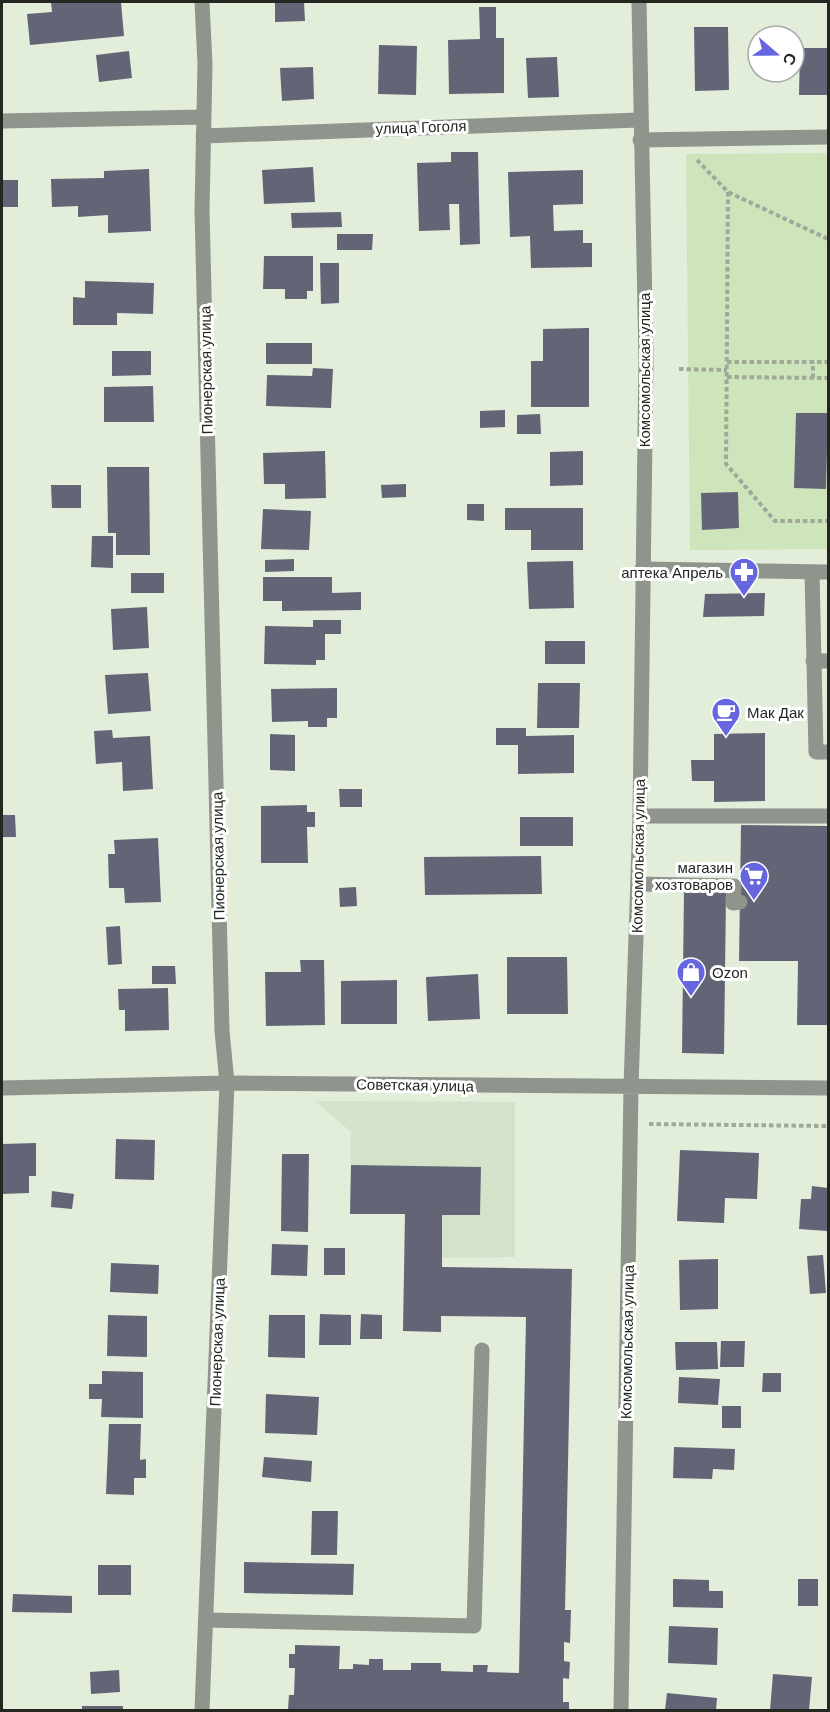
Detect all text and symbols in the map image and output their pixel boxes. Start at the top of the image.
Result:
north arrow [746,24,806,84]
text: С [780,51,800,68]
street label: улица Гоголя [375,117,467,137]
street label: Комсомольская улица [636,292,653,447]
street label: Пионерская улица [196,305,216,435]
pharmacy icon: аптека Апрель [728,556,760,598]
place label: аптека Апрель [621,564,723,581]
cafe icon: Мак Дак [710,696,742,738]
place label: Мак Дак [747,704,804,721]
street label: Комсомольская улица [628,778,648,933]
street label: Пионерская улица [208,791,228,921]
place label: магазин хозтоваров [655,859,733,893]
supermarket icon: магазин хозтоваров [738,860,770,902]
shop icon: Ozon [675,956,707,998]
place label: Ozon [712,964,748,981]
street label: Советская улица [356,1075,475,1095]
street label: Комсомольская улица [617,1264,637,1419]
street label: Пионерская улица [206,1277,228,1407]

